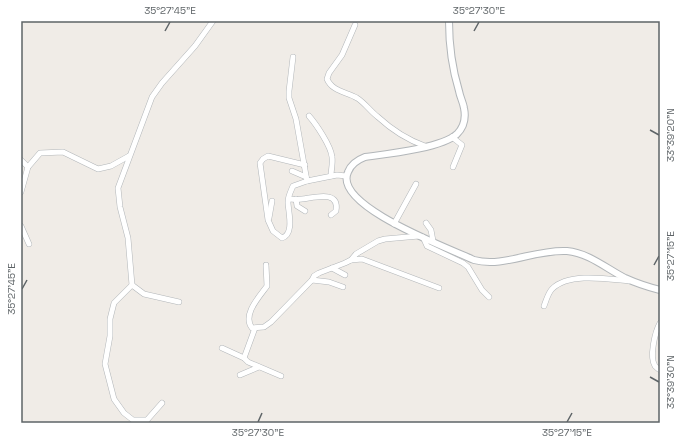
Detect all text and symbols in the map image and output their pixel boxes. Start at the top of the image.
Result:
text: 35°27'45"E [144,4,196,17]
text: 35°27'30"E [453,4,506,17]
text: 33°39'20"N [664,108,677,162]
text: 35°27'15"E [664,231,677,281]
text: 35°27'45"E [5,263,18,315]
text: 33°39'30"N [664,355,677,409]
text: 35°27'30"E [232,426,285,439]
text: 35°27'15"E [542,426,592,439]

